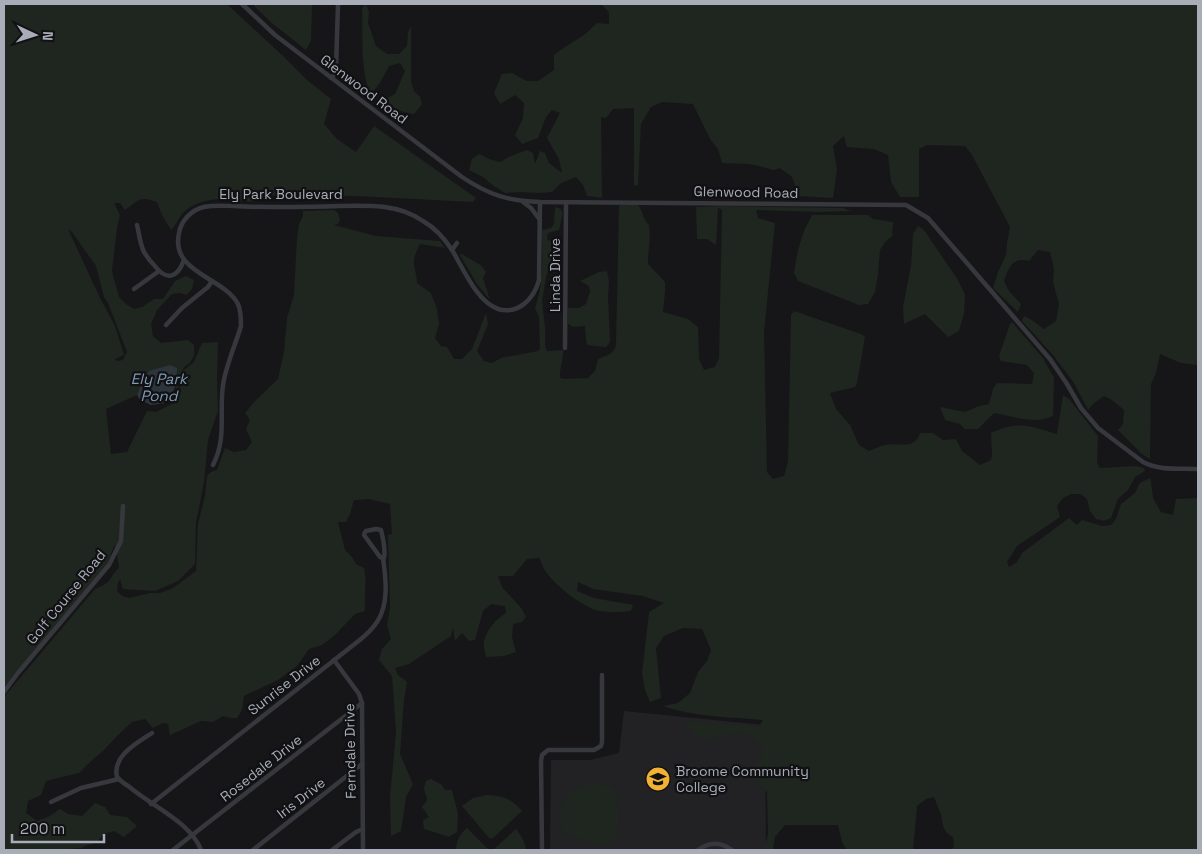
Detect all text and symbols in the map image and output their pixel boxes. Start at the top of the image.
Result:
north arrow [10,10,60,60]
text: N [39,31,57,41]
street label: Glenwood Road [317,50,411,128]
street label: Glenwood Road [693,182,799,202]
street label: Ely Park Boulevard [219,185,343,203]
street label: Linda Drive [546,238,564,312]
water label: Ely Park Pond [131,369,189,405]
street label: Golf Course Road [22,546,110,648]
street label: Sunrise Drive [244,651,324,719]
street label: Ferndale Drive [340,703,360,799]
street label: Rosedale Drive [216,730,306,806]
place label: Broome Community College [676,762,809,796]
school or university icon: Broome Community College [645,766,671,792]
street label: Iris Drive [273,773,329,823]
scale bar [12,812,105,844]
text: 200 m [20,819,65,838]

